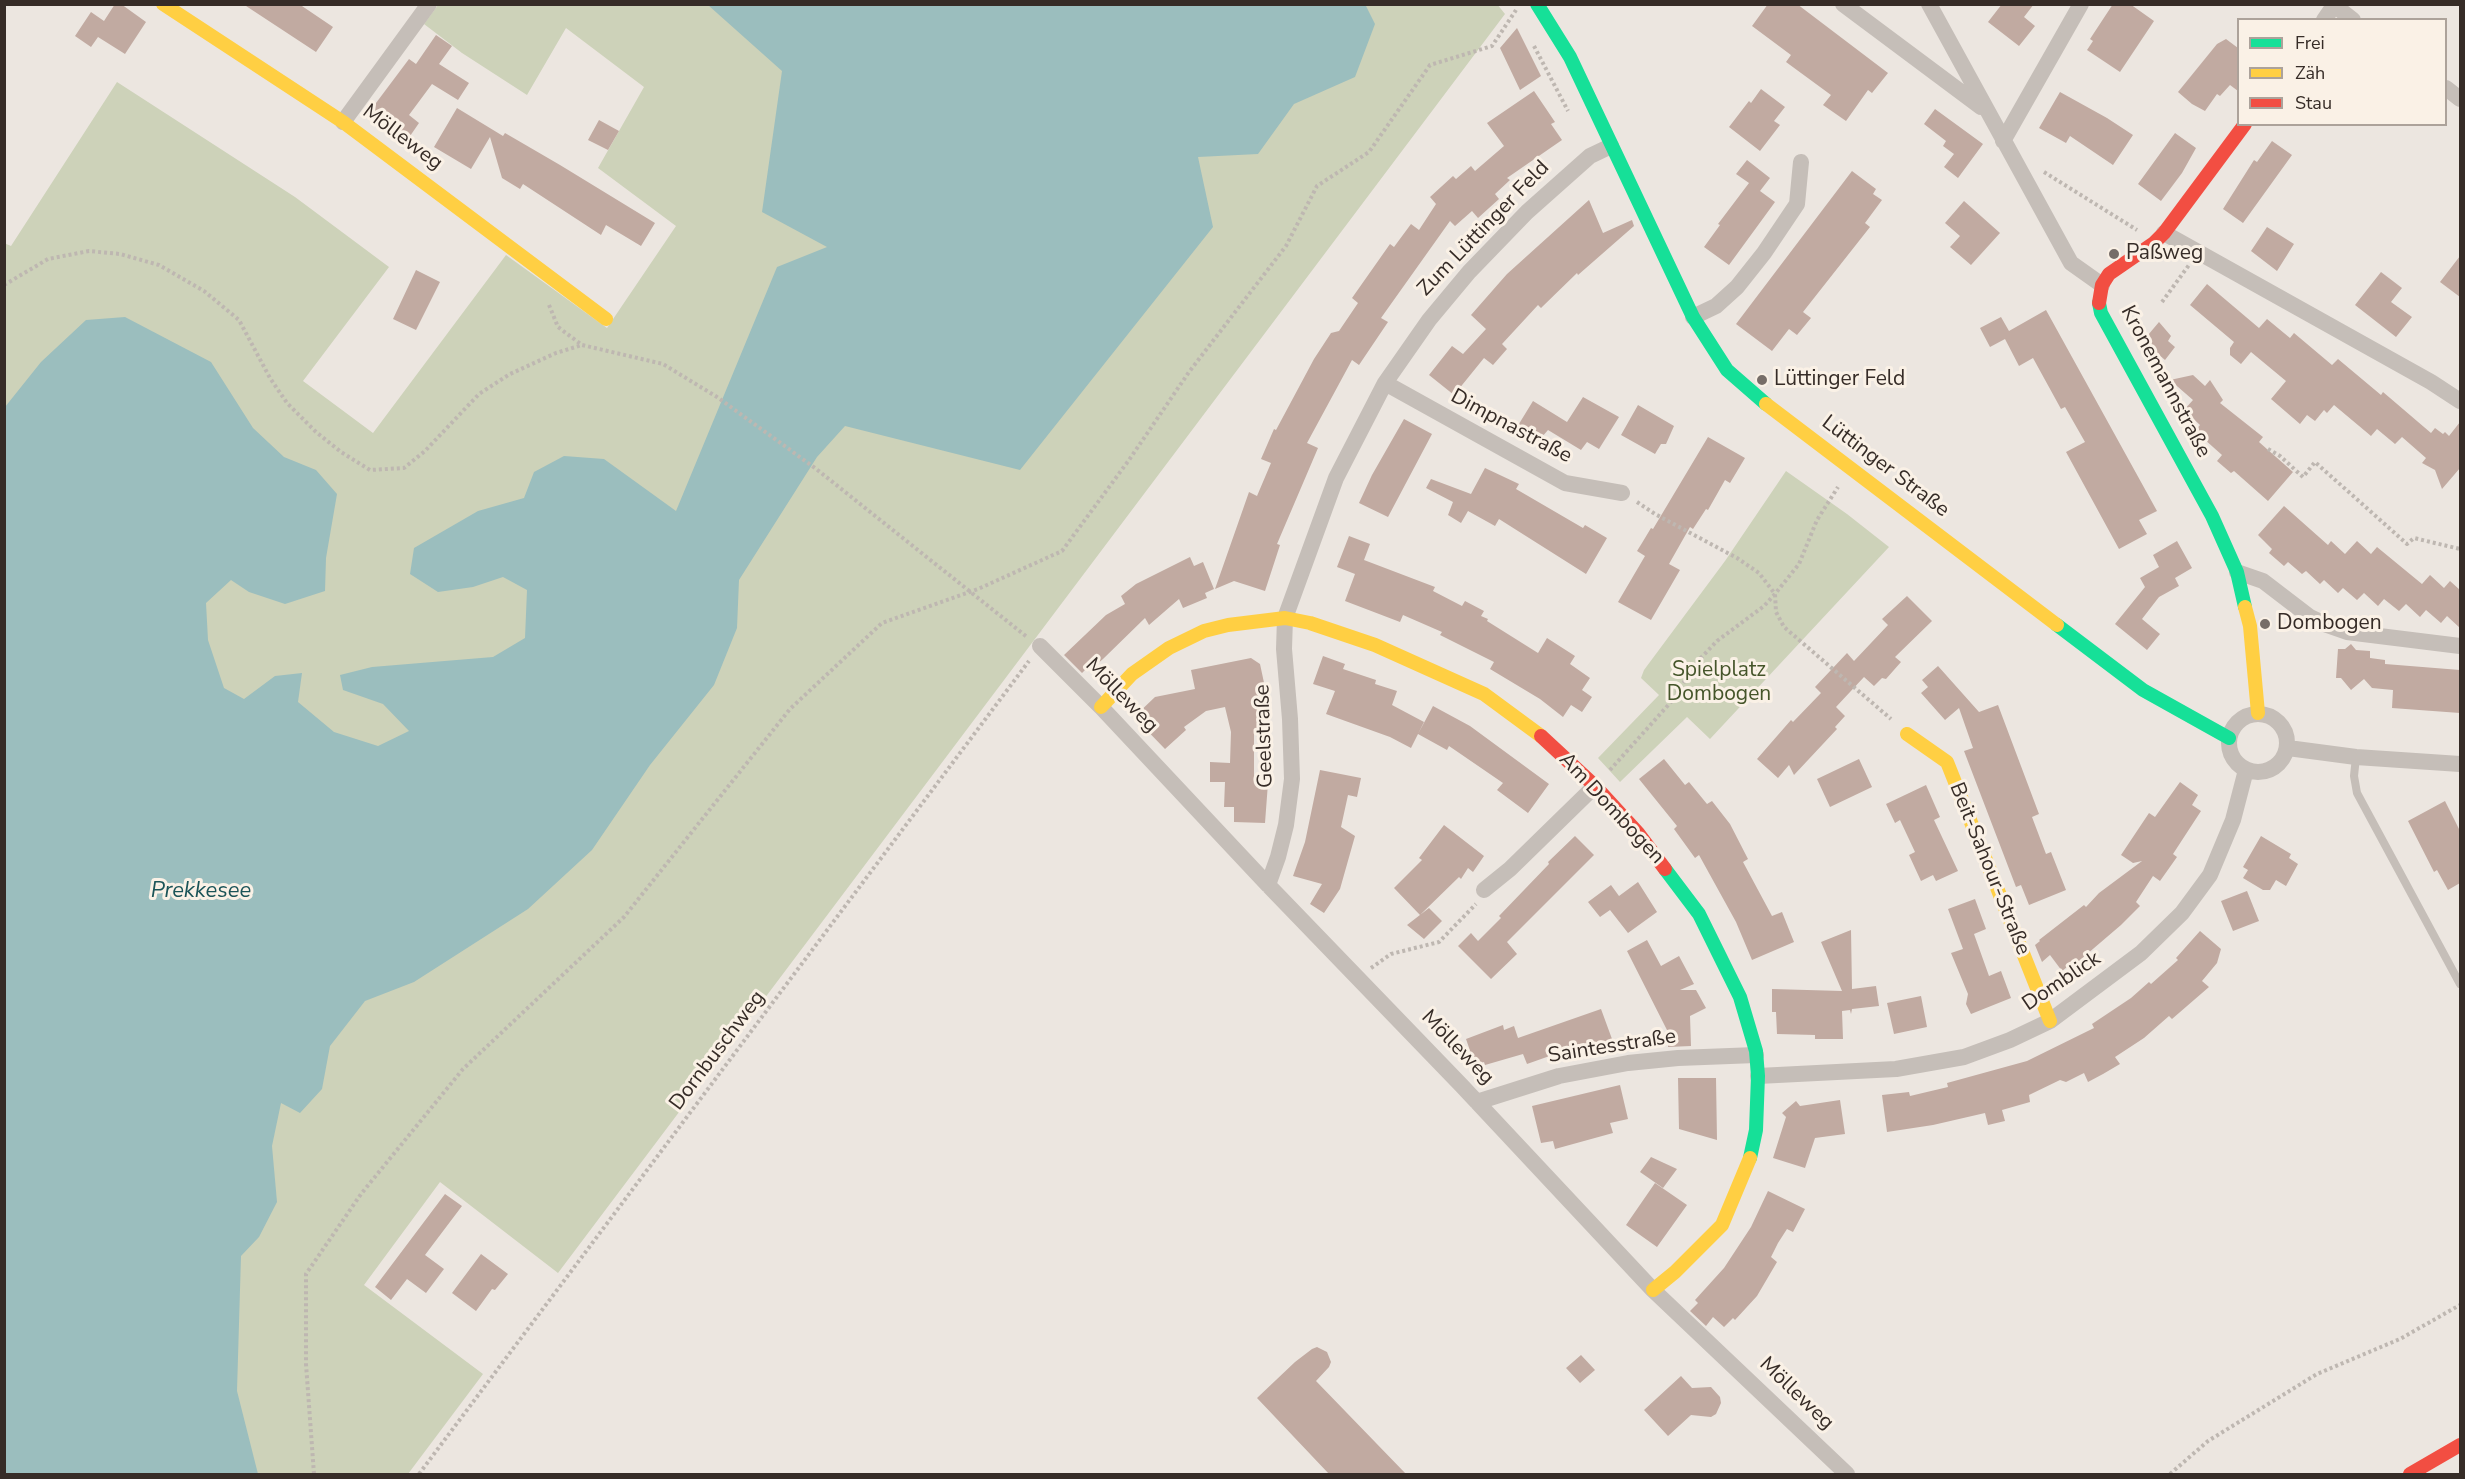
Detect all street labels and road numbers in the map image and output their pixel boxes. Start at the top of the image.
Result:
street label: Mölleweg [357,100,447,176]
street label: Zum Lüttinger Feld [1413,156,1555,302]
street label: Kronemannstraße [2114,302,2216,462]
street label: Dimpnastraße [1446,384,1576,470]
street label: Lüttinger Straße [1816,411,1954,523]
street label: Mölleweg [1079,653,1163,739]
street label: Geelstraße [1251,684,1279,788]
street label: Am Dombogen [1553,748,1669,870]
street label: Beit-Sahour-Straße [1943,779,2035,959]
street label: Domblick [2018,947,2106,1017]
street label: Dornbuschweg [665,986,771,1116]
street label: Mölleweg [1415,1005,1499,1091]
street label: Saintesstraße [1546,1024,1678,1070]
street label: Mölleweg [1753,1352,1839,1436]

